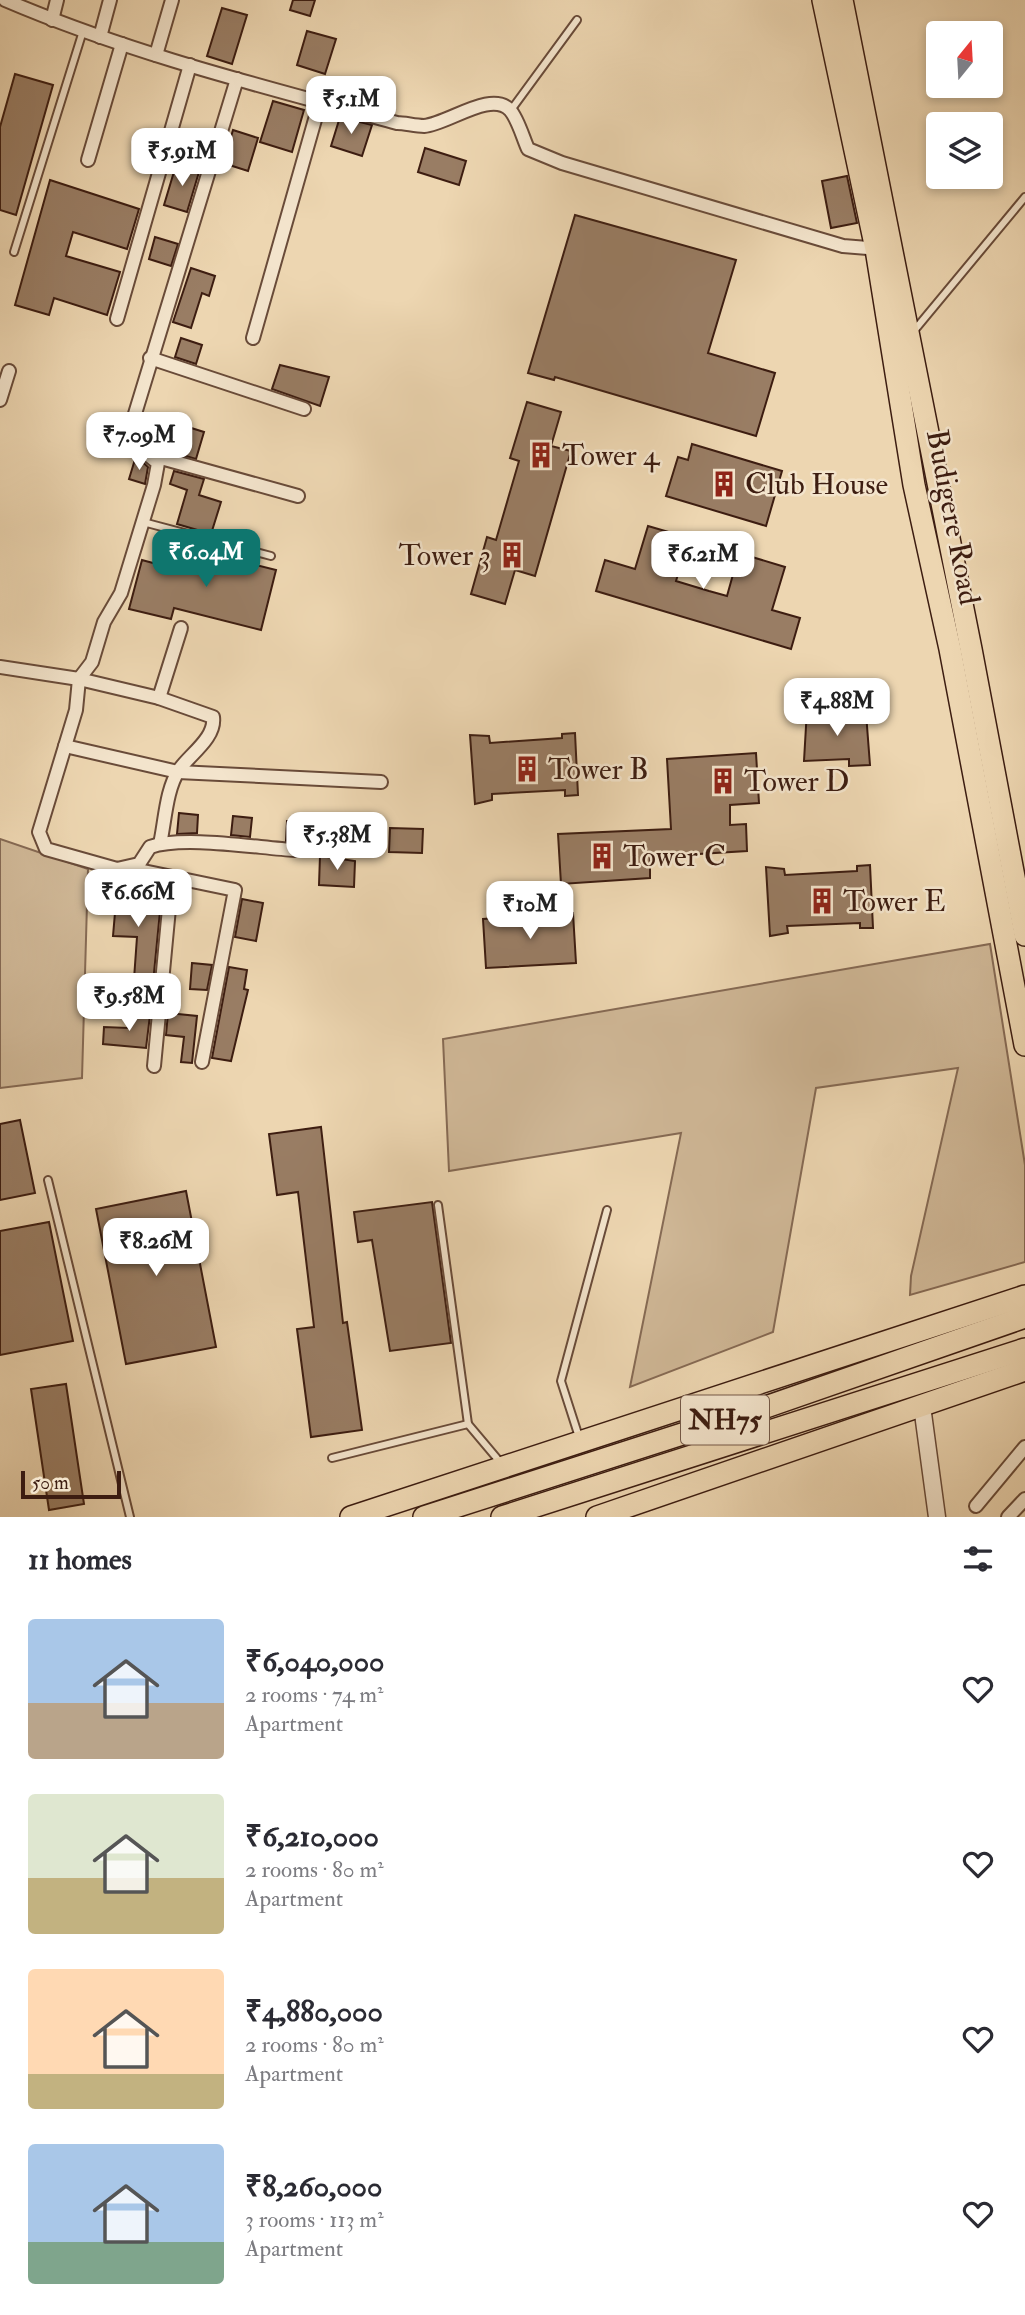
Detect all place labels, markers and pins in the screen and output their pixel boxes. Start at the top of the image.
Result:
pin: ₹5.1M [302,76,400,136]
pin: ₹5.91M [125,128,239,188]
pin: ₹7.09M [82,412,196,472]
place label: Tower 4 [562,437,661,474]
building icon: Tower 4 [526,440,556,470]
place label: Club House [745,466,888,503]
building icon: Club House [709,469,739,499]
pin: ₹6.04M [149,530,263,589]
pin: ₹6.21M [646,532,760,591]
place label: Tower 3 [398,537,491,574]
building icon: Tower 3 [497,540,527,570]
pin: ₹4.88M [780,678,894,738]
place label: Tower B [548,751,649,788]
building icon: Tower B [512,754,542,784]
place label: Tower D [744,763,849,800]
building icon: Tower D [708,766,738,796]
pin: ₹5.38M [280,812,394,872]
place label: Tower C [623,838,726,875]
building icon: Tower C [587,841,617,871]
pin: ₹6.66M [81,870,195,929]
pin: ₹10M [489,881,571,941]
place label: Tower E [843,883,946,920]
building icon: Tower E [807,886,837,916]
pin: ₹9.58M [72,974,186,1033]
pin: ₹8.26M [99,1218,213,1278]

